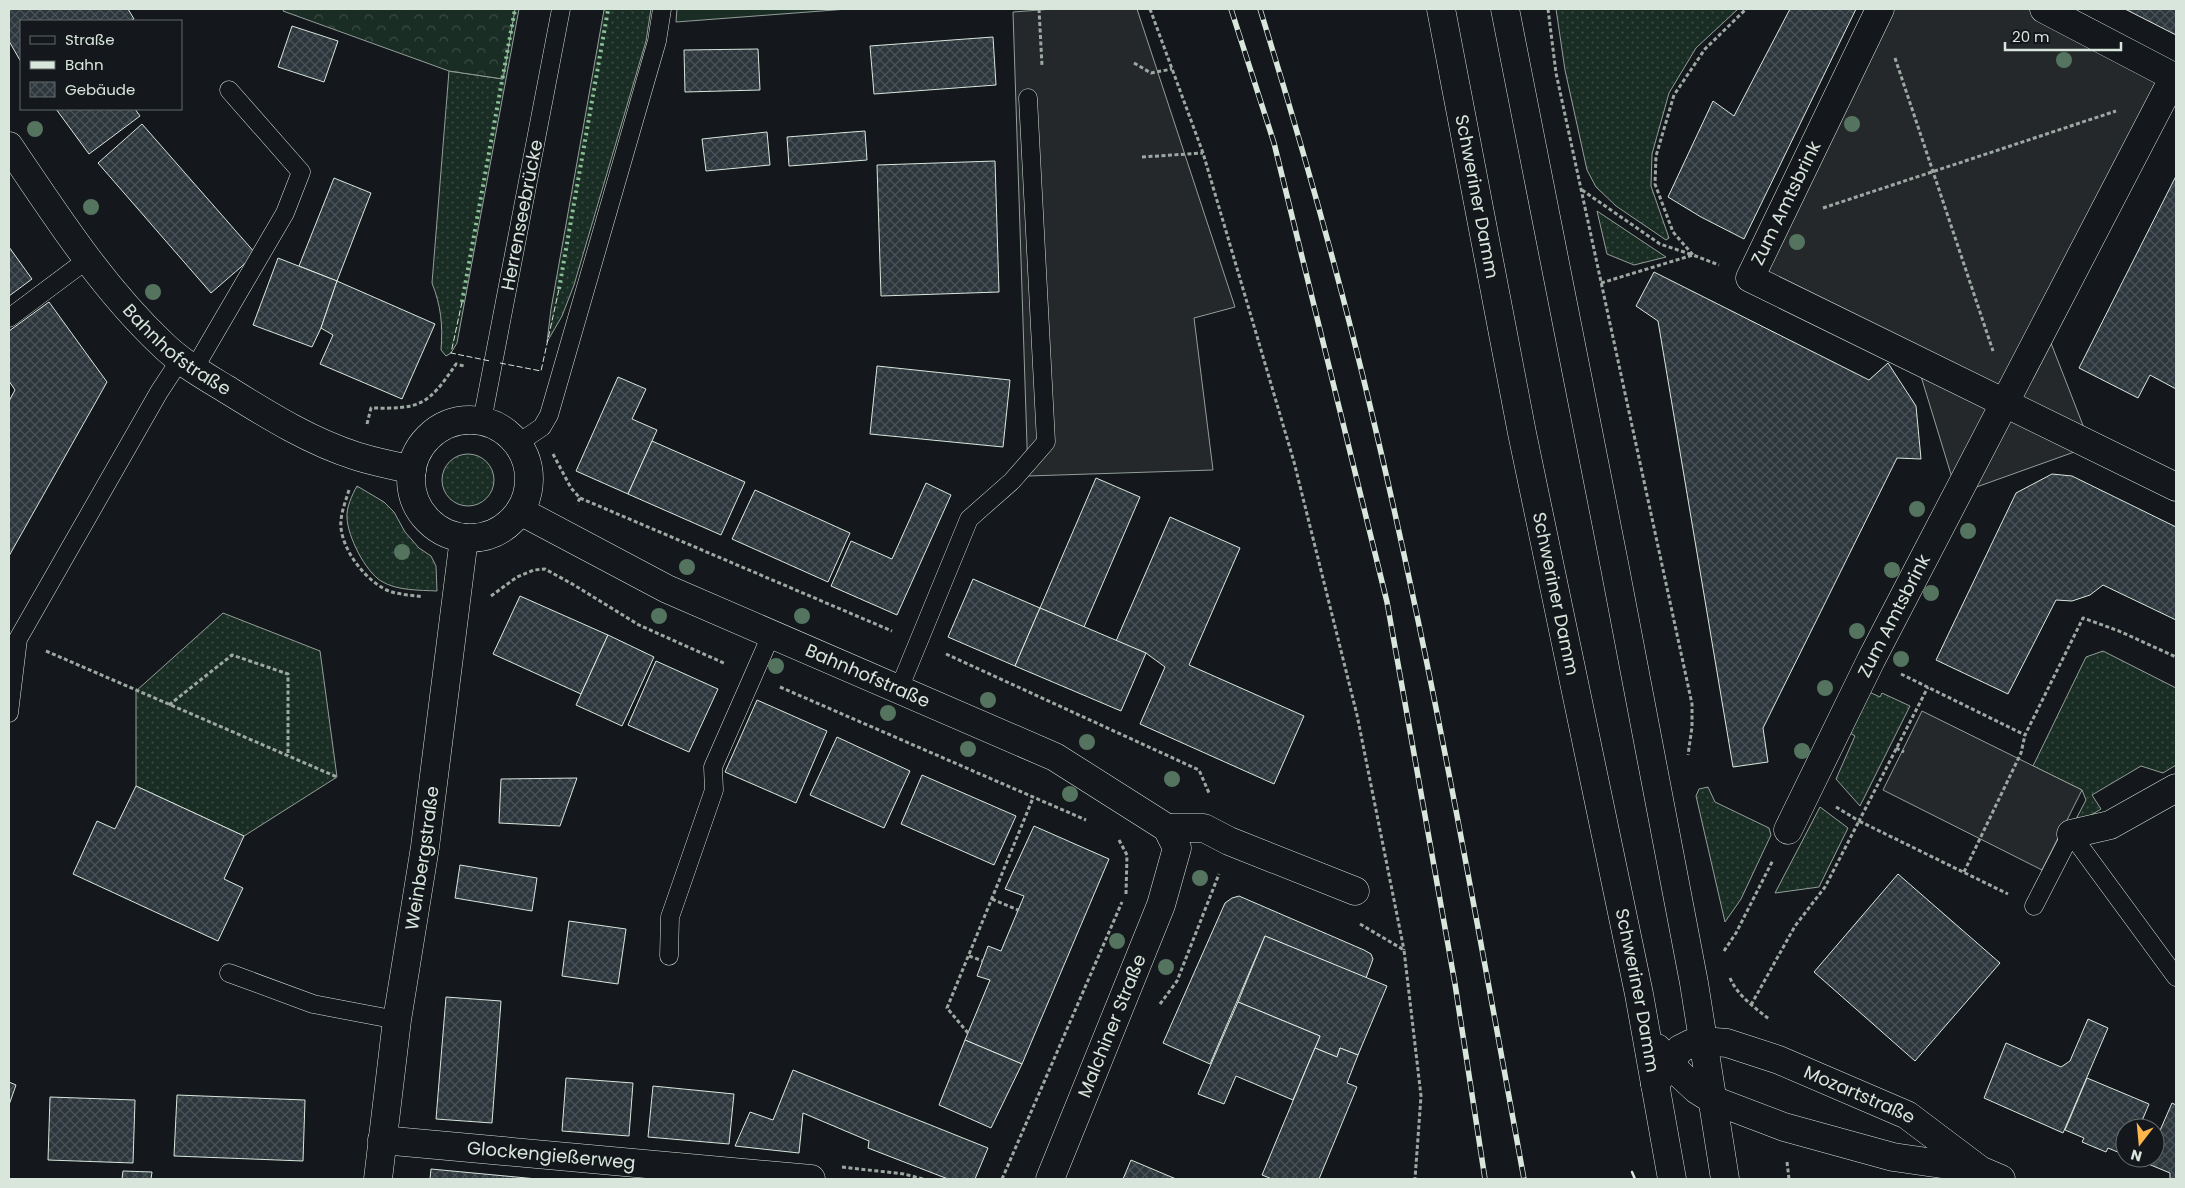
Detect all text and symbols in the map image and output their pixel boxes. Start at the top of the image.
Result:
legend [20,20,182,110]
scale bar [2005,20,2121,52]
text: 20 m [2012,26,2050,47]
text: Straße [65,29,115,50]
text: Bahn [65,54,104,75]
text: Gebäude [65,79,135,100]
street label: Schweriner Damm [1449,112,1505,281]
street label: Zum Amtsbrink [1745,136,1827,269]
street label: Herrenseebrücke [495,137,548,292]
street label: Bahnhofstraße [117,298,236,401]
street label: Schweriner Damm [1527,510,1585,678]
street label: Zum Amtsbrink [1851,549,1936,681]
street label: Bahnhofstraße [802,637,934,713]
street label: Weinbergstraße [399,785,445,932]
street label: Schweriner Damm [1610,906,1666,1074]
street label: Malchiner Straße [1071,950,1152,1101]
street label: Mozartstraße [1800,1059,1921,1129]
north arrow [2115,1118,2165,1168]
street label: Glockengießerweg [466,1135,637,1175]
text: N [2129,1144,2144,1167]

